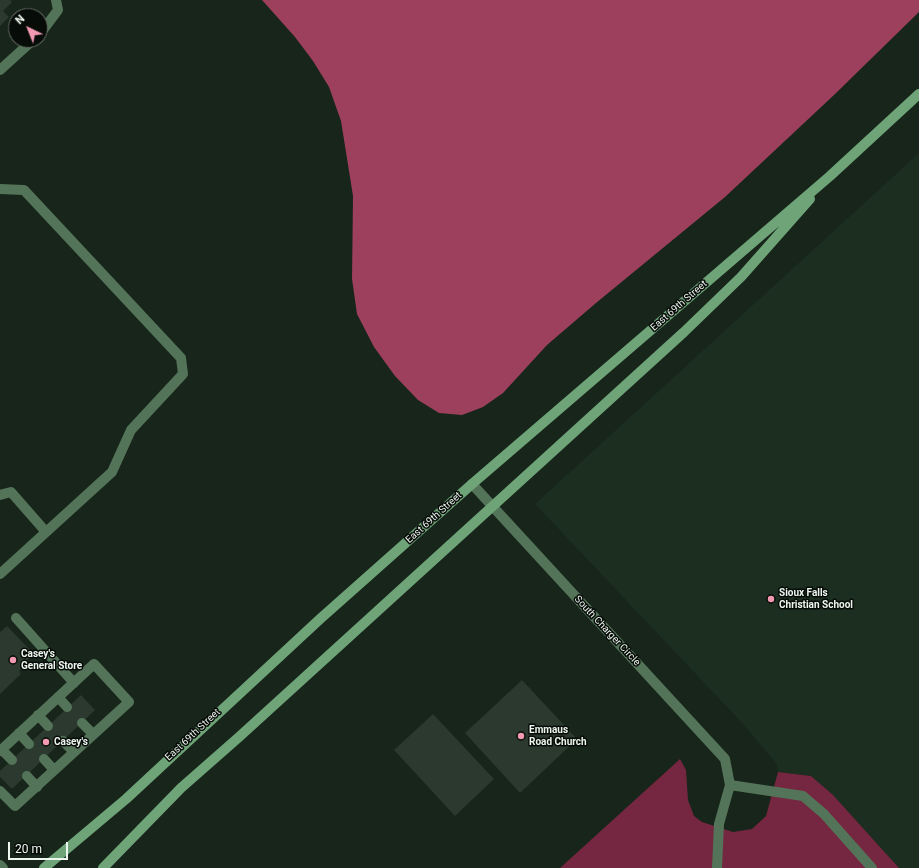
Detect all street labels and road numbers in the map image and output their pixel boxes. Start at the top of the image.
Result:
street label: East 69th Street [648,278,710,334]
street label: East 69th Street [404,490,464,546]
street label: South Charger Circle [572,594,642,668]
street label: East 69th Street [163,706,223,764]

